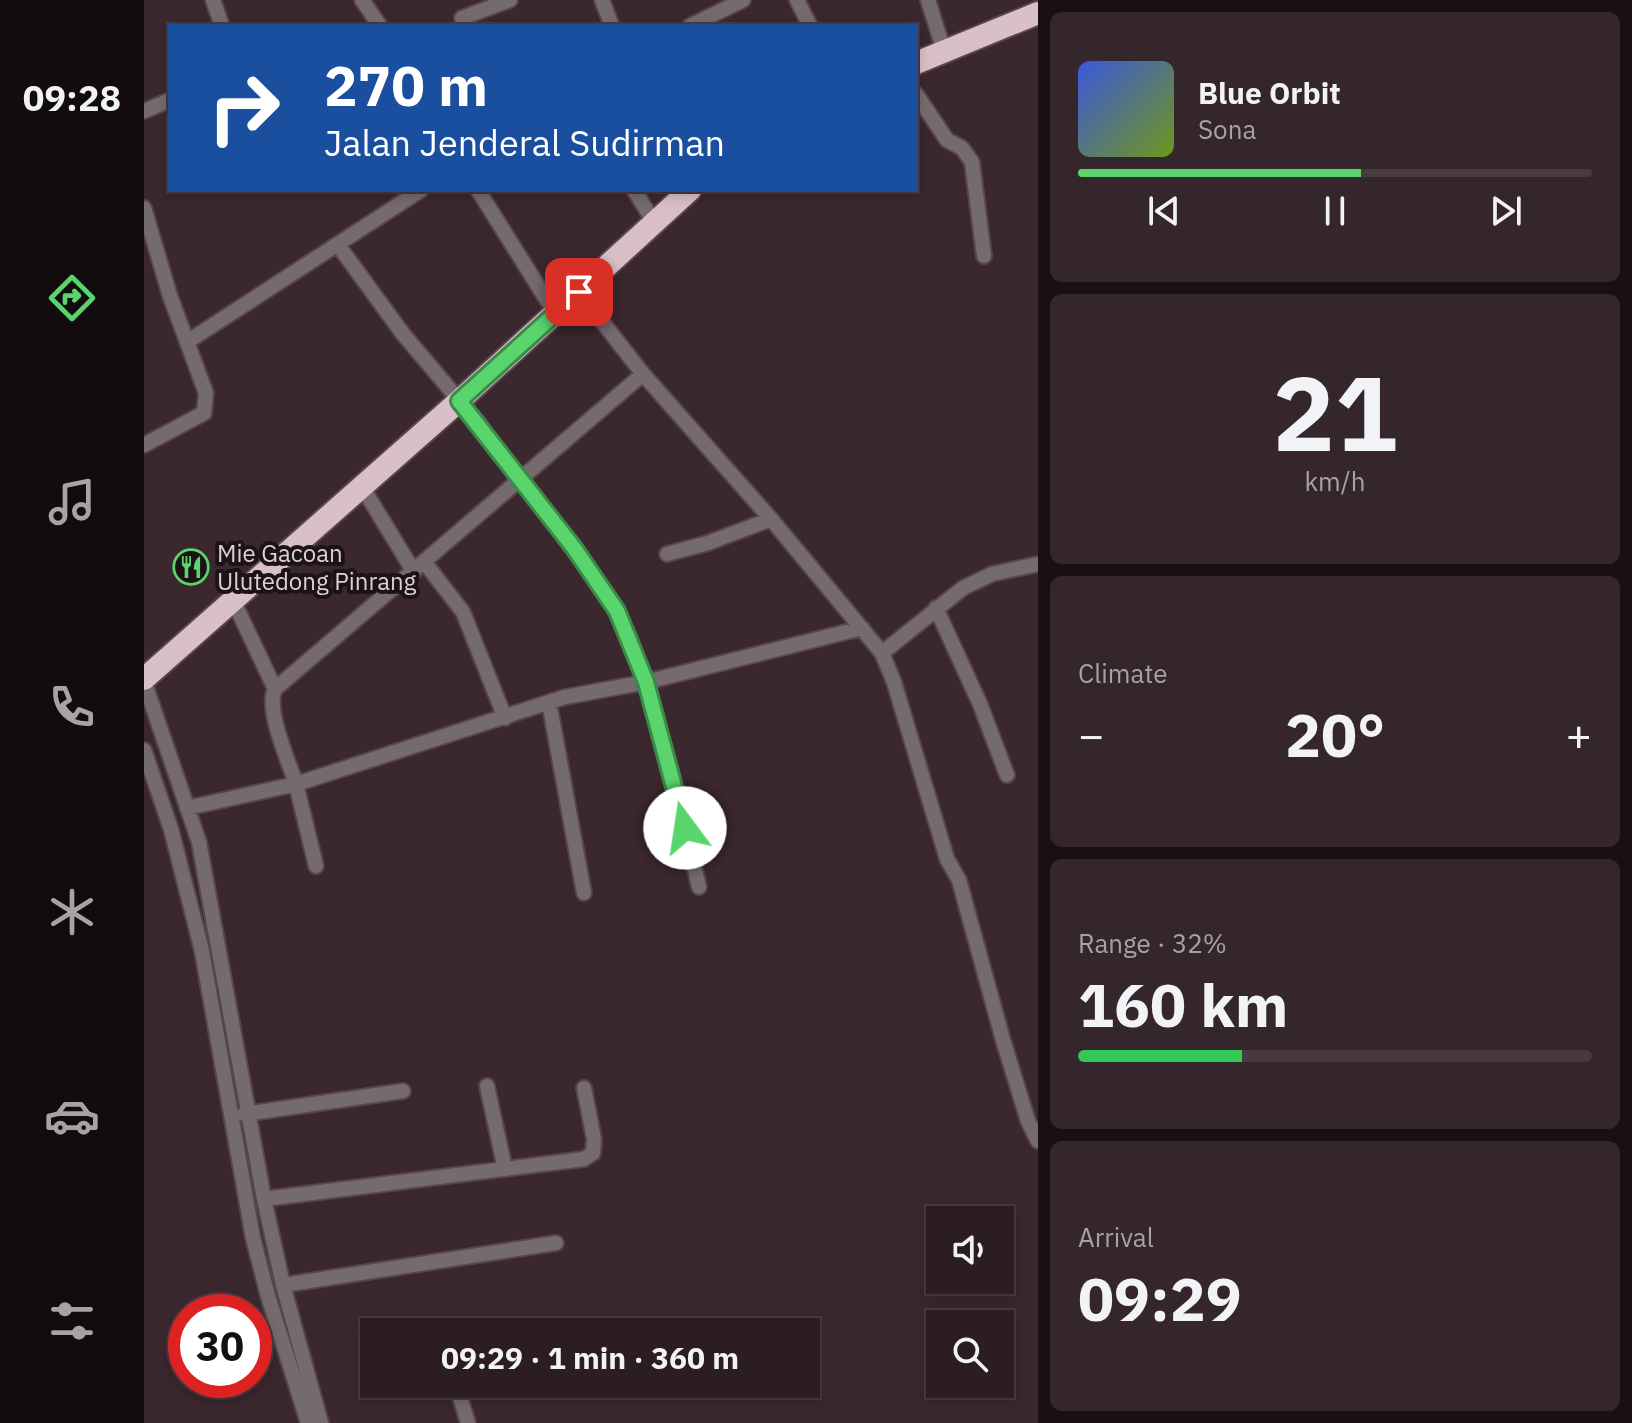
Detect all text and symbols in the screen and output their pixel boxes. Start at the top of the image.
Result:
text: 270 m [324,49,488,121]
icon: right [192,56,296,160]
text: Blue Orbit [1198,73,1341,112]
text: 09:28 [23,74,121,121]
text: Sona [1198,112,1256,146]
text: Jalan Jenderal Sudirman [324,119,725,166]
icon: previous [1142,189,1186,233]
icon: pause [1313,189,1357,233]
icon: next [1484,189,1528,233]
pin [545,258,613,326]
icon: directions [44,270,100,326]
icon: arrive [557,270,601,314]
text: 21 [1273,344,1397,480]
text: km/h [1304,464,1366,498]
icon: music [44,474,100,530]
place label: Mie Gacoan Ulutedong Pinrang [217,537,417,597]
restaurant icon: Mie Gacoan Ulutedong Pinrang [172,548,210,586]
text: Climate [1078,656,1168,690]
icon: phone [44,679,100,735]
text: 20° [1285,695,1385,774]
text: − [1078,706,1104,763]
text: + [1566,706,1592,763]
position arrow [643,786,727,870]
icon: climate [44,884,100,940]
text: Range · 32% [1078,926,1227,960]
text: 160 km [1078,965,1288,1044]
icon: car [44,1088,100,1144]
map controls [926,1206,1014,1398]
button: sound [926,1206,1014,1294]
text: Arrival [1078,1220,1154,1254]
text: 09:29 [1078,1259,1242,1338]
icon: filters [44,1293,100,1349]
speed limit sign: 30 [168,1294,272,1398]
button: search [926,1310,1014,1398]
text: 09:29 · 1 min · 360 m [441,1338,739,1377]

